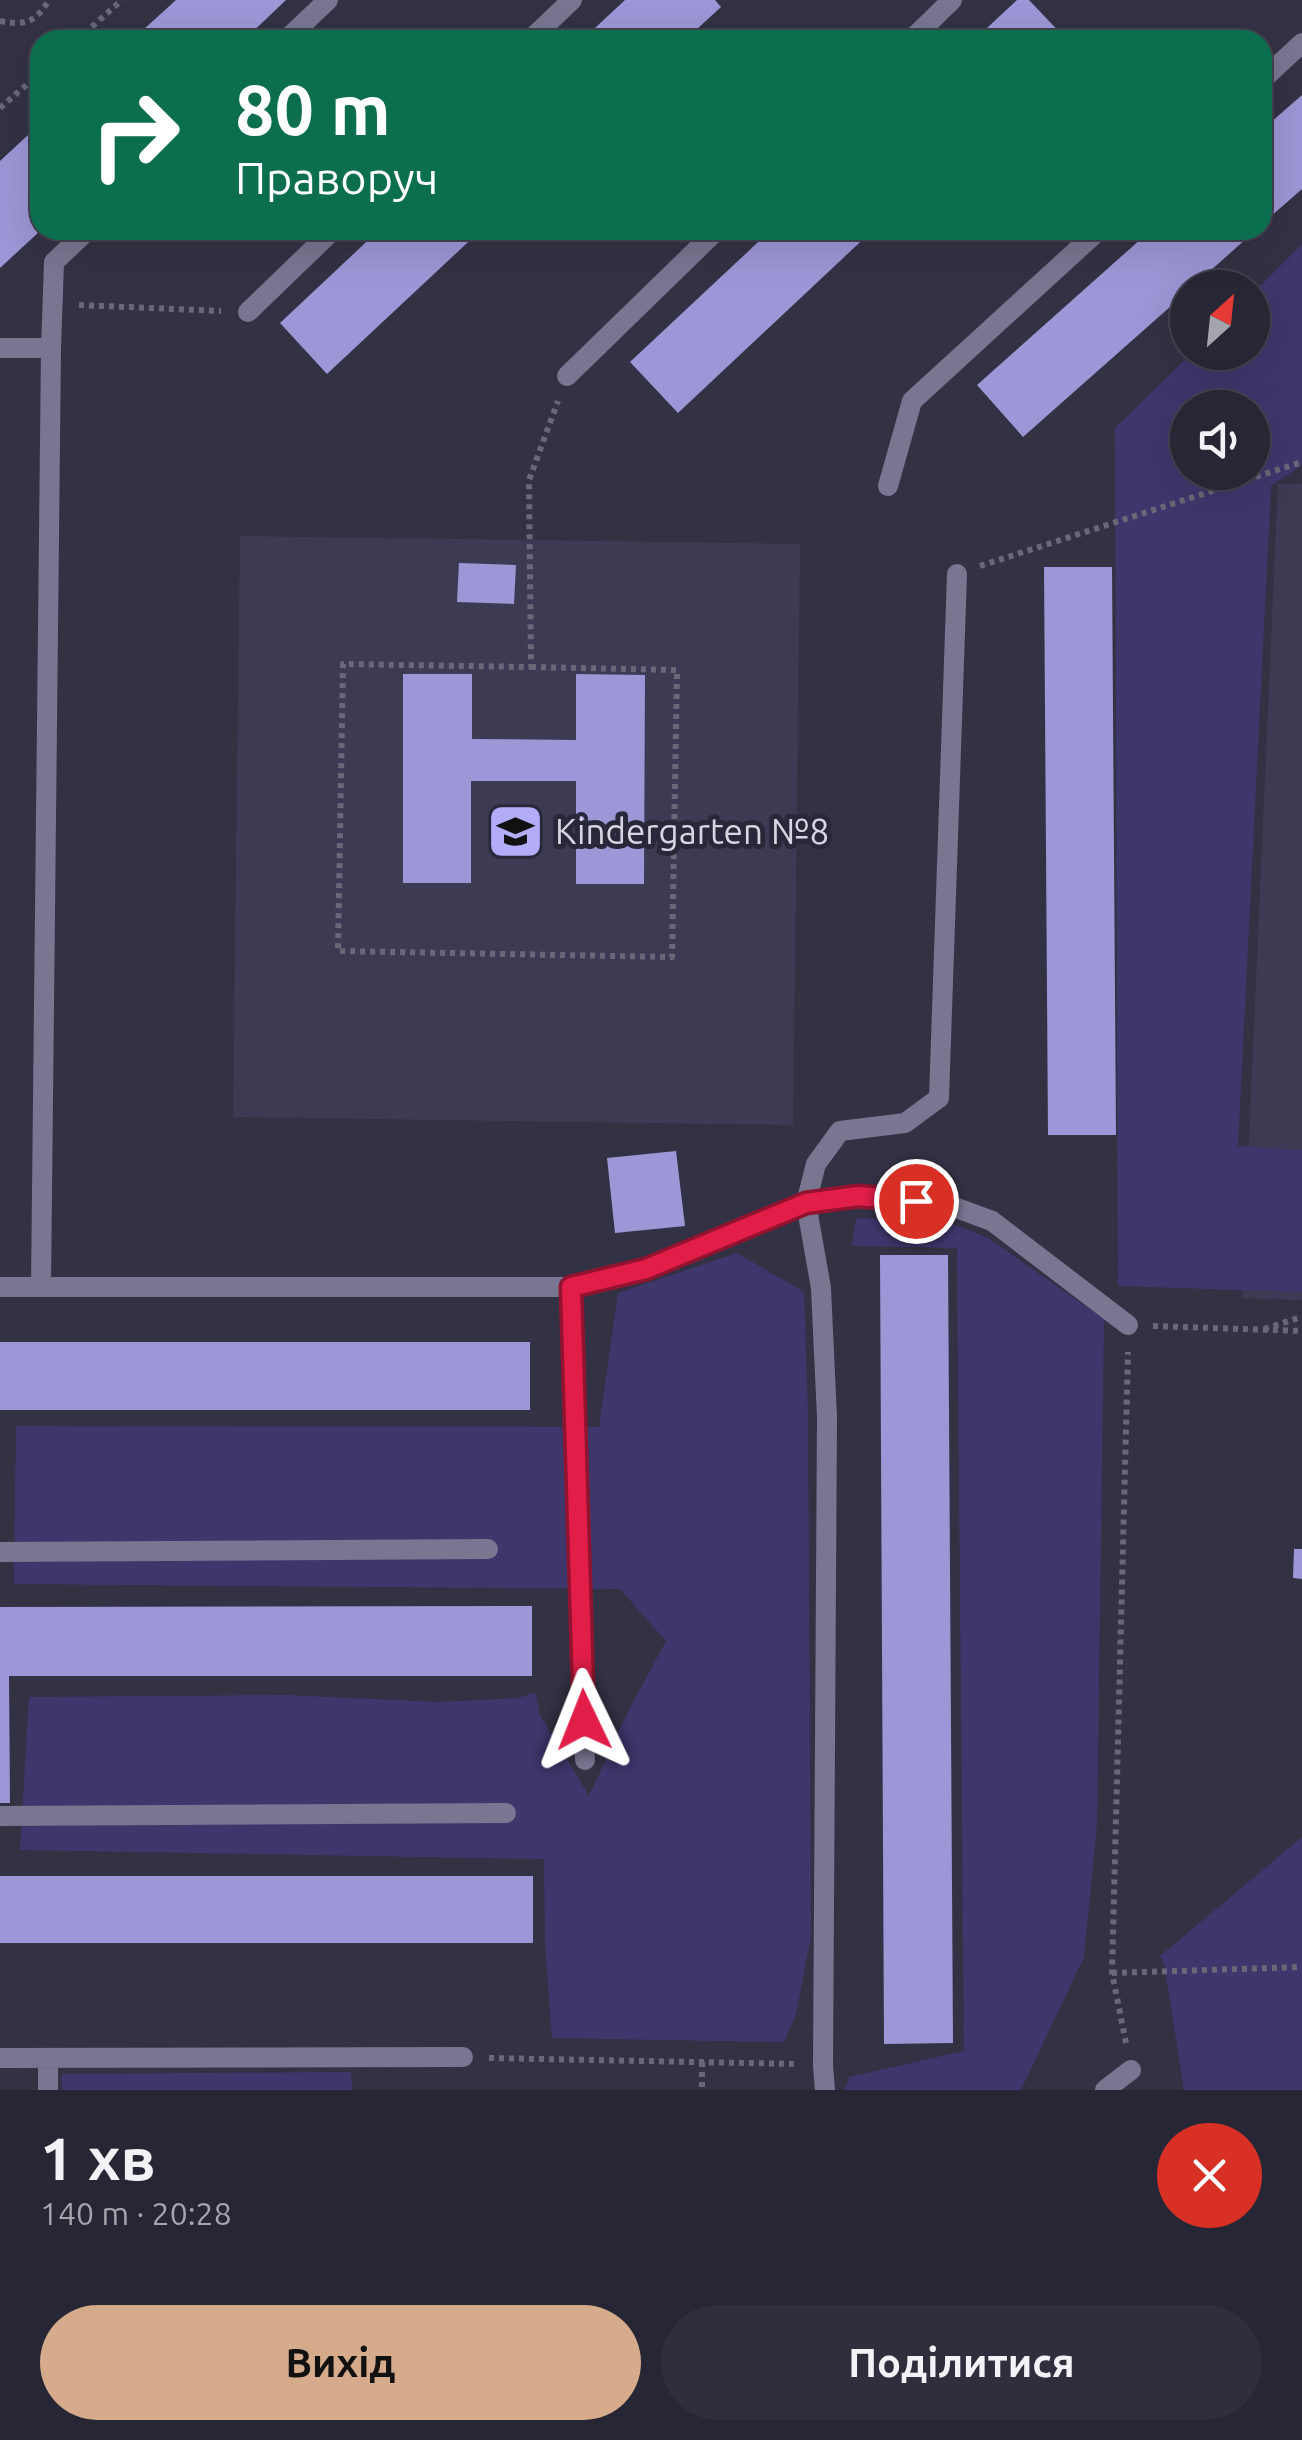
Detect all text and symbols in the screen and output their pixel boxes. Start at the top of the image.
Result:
icon: right [70,70,200,200]
text: 80 m [235,70,391,148]
text: Праворуч [235,152,438,203]
north arrow [1170,270,1270,370]
map controls [1170,270,1270,490]
button: sound [1170,390,1270,490]
school or university icon: Kindergarten №8 [486,801,546,861]
place label: Kindergarten №8 [555,811,829,851]
pin [874,1159,959,1244]
icon: arrive [889,1174,944,1229]
position arrow [532,1668,636,1772]
button: close [1157,2123,1262,2228]
text: 1 хв [40,2124,156,2191]
text: 140 m · 20:28 [40,2195,232,2231]
button: Вихід [40,2305,641,2420]
button: Поділитися [661,2305,1262,2420]

